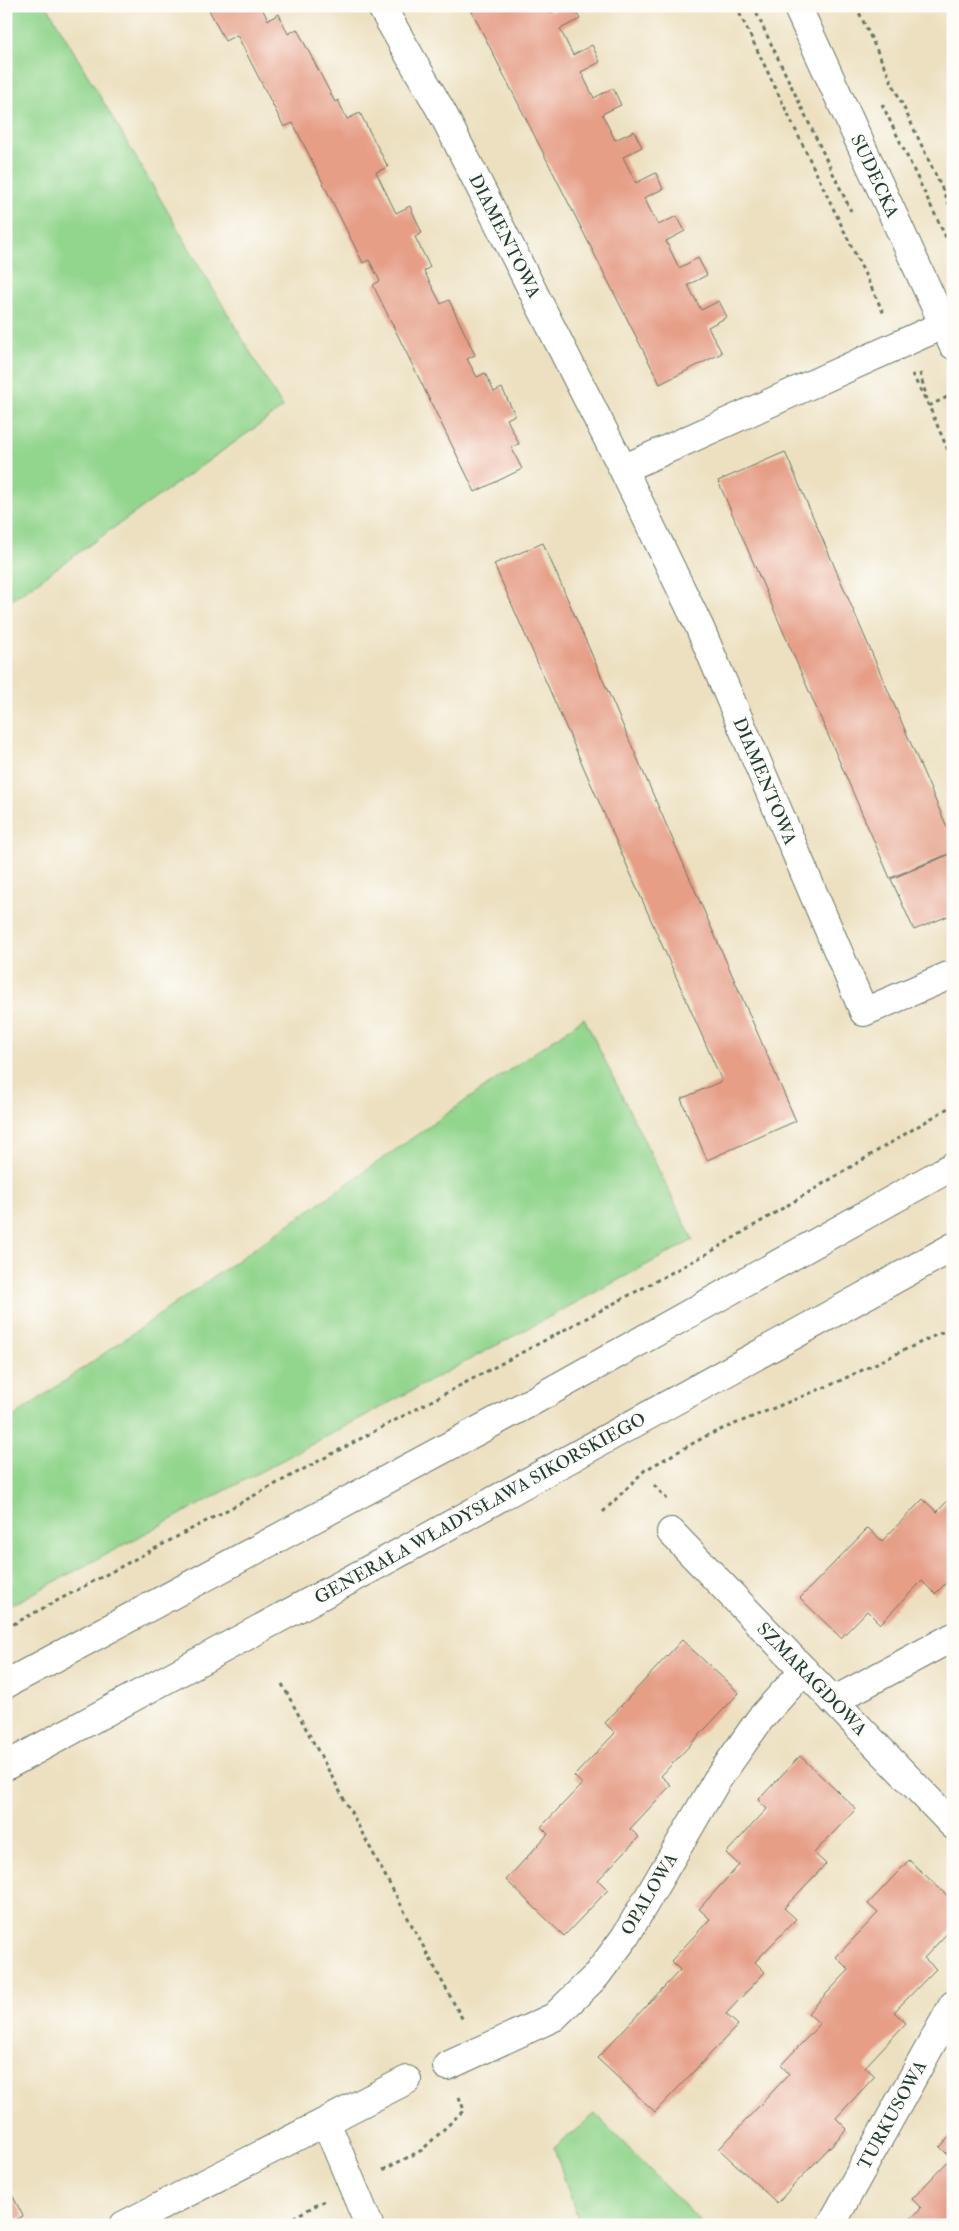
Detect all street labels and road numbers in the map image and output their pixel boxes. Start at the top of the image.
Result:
street label: SUDECKA [845,131,904,222]
street label: DIAMENTOWA [463,170,546,303]
street label: DIAMENTOWA [727,714,802,849]
street label: GENERAŁA WŁADYSŁAWA SIKORSKIEGO [311,1407,650,1609]
street label: SZMARAGDOWA [752,1618,872,1741]
street label: OPALOWA [616,1848,683,1940]
street label: TURKUSOWA [853,2056,932,2174]

